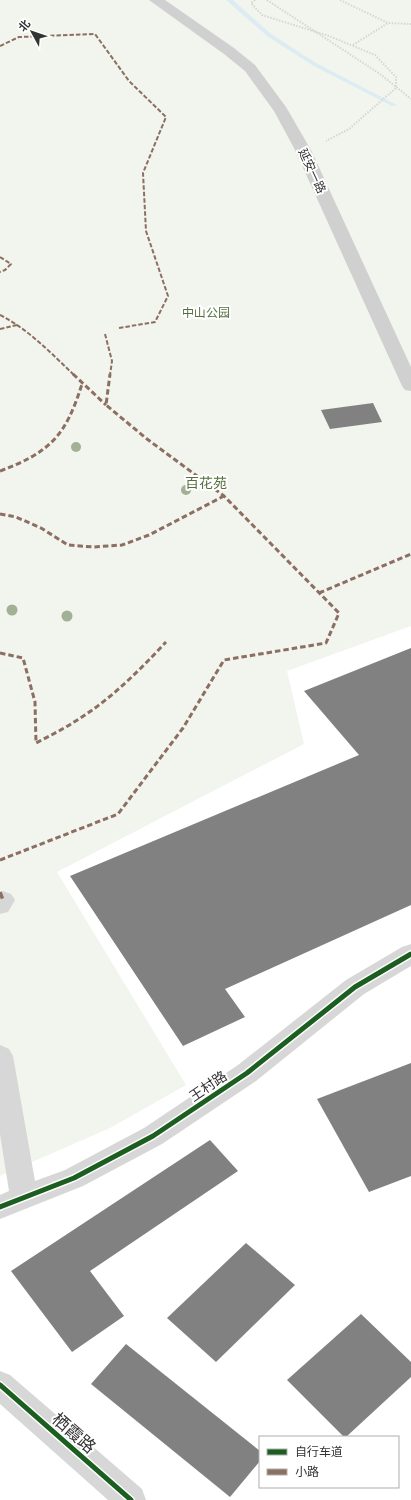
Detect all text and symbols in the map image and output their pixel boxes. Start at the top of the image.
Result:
north arrow [12,12,52,52]
text: 北 [16,18,33,34]
street label: 延安一路 [296,146,328,196]
park label: 中山公园 [182,306,230,320]
park label: 百花苑 [185,475,227,491]
street label: 王村路 [186,1068,230,1104]
street label: 栖霞路 [48,1409,100,1457]
legend [259,1436,399,1488]
text: 自行车道 [295,1445,343,1459]
text: 小路 [295,1465,319,1479]

